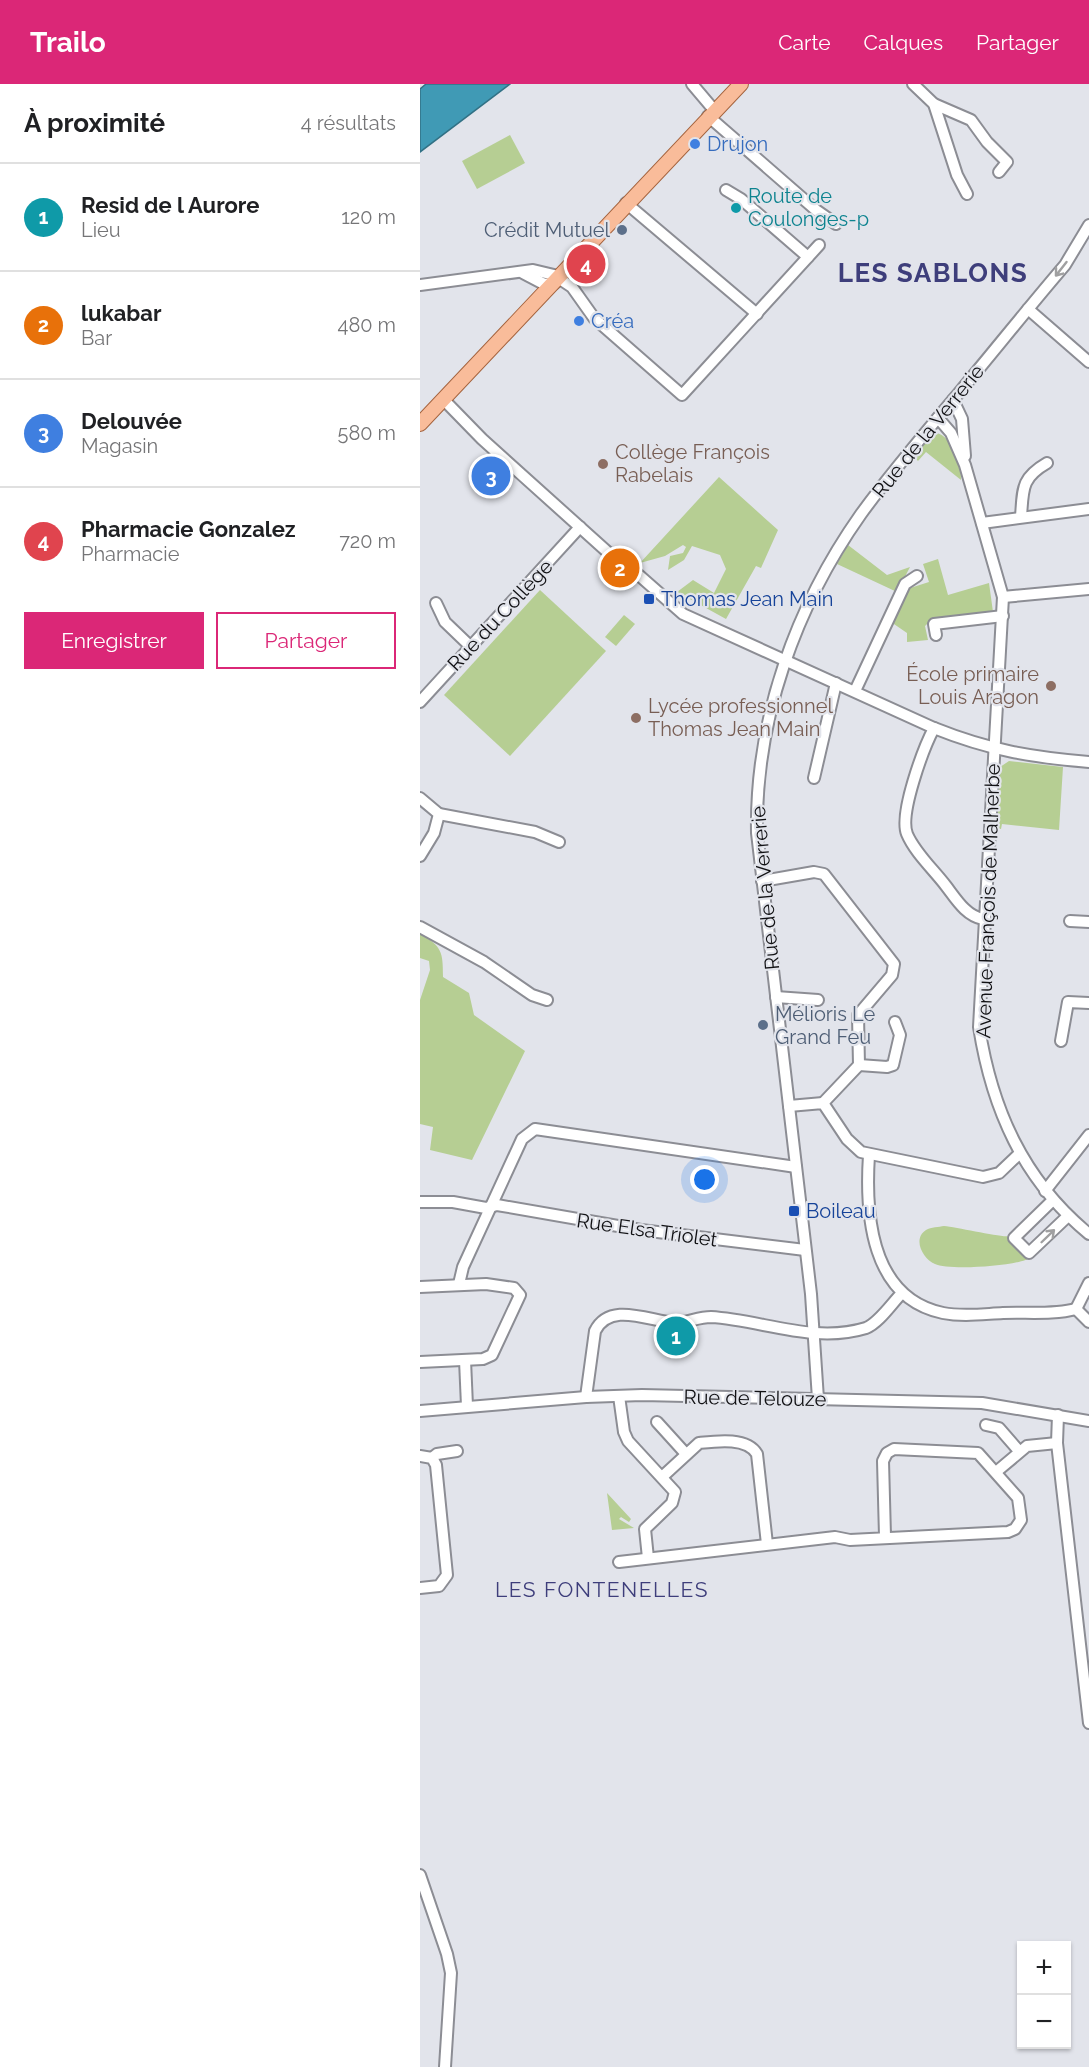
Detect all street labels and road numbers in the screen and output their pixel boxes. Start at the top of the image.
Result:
street label: Rue de la Verrerie [867,359,989,502]
street label: Rue du Collège [442,554,558,676]
street label: Avenue François de Malherbe [971,763,1005,1039]
street label: Rue de la Verrerie [746,805,784,971]
street label: Rue Elsa Triolet [575,1208,719,1252]
street label: Rue de Telouze [683,1385,827,1411]

